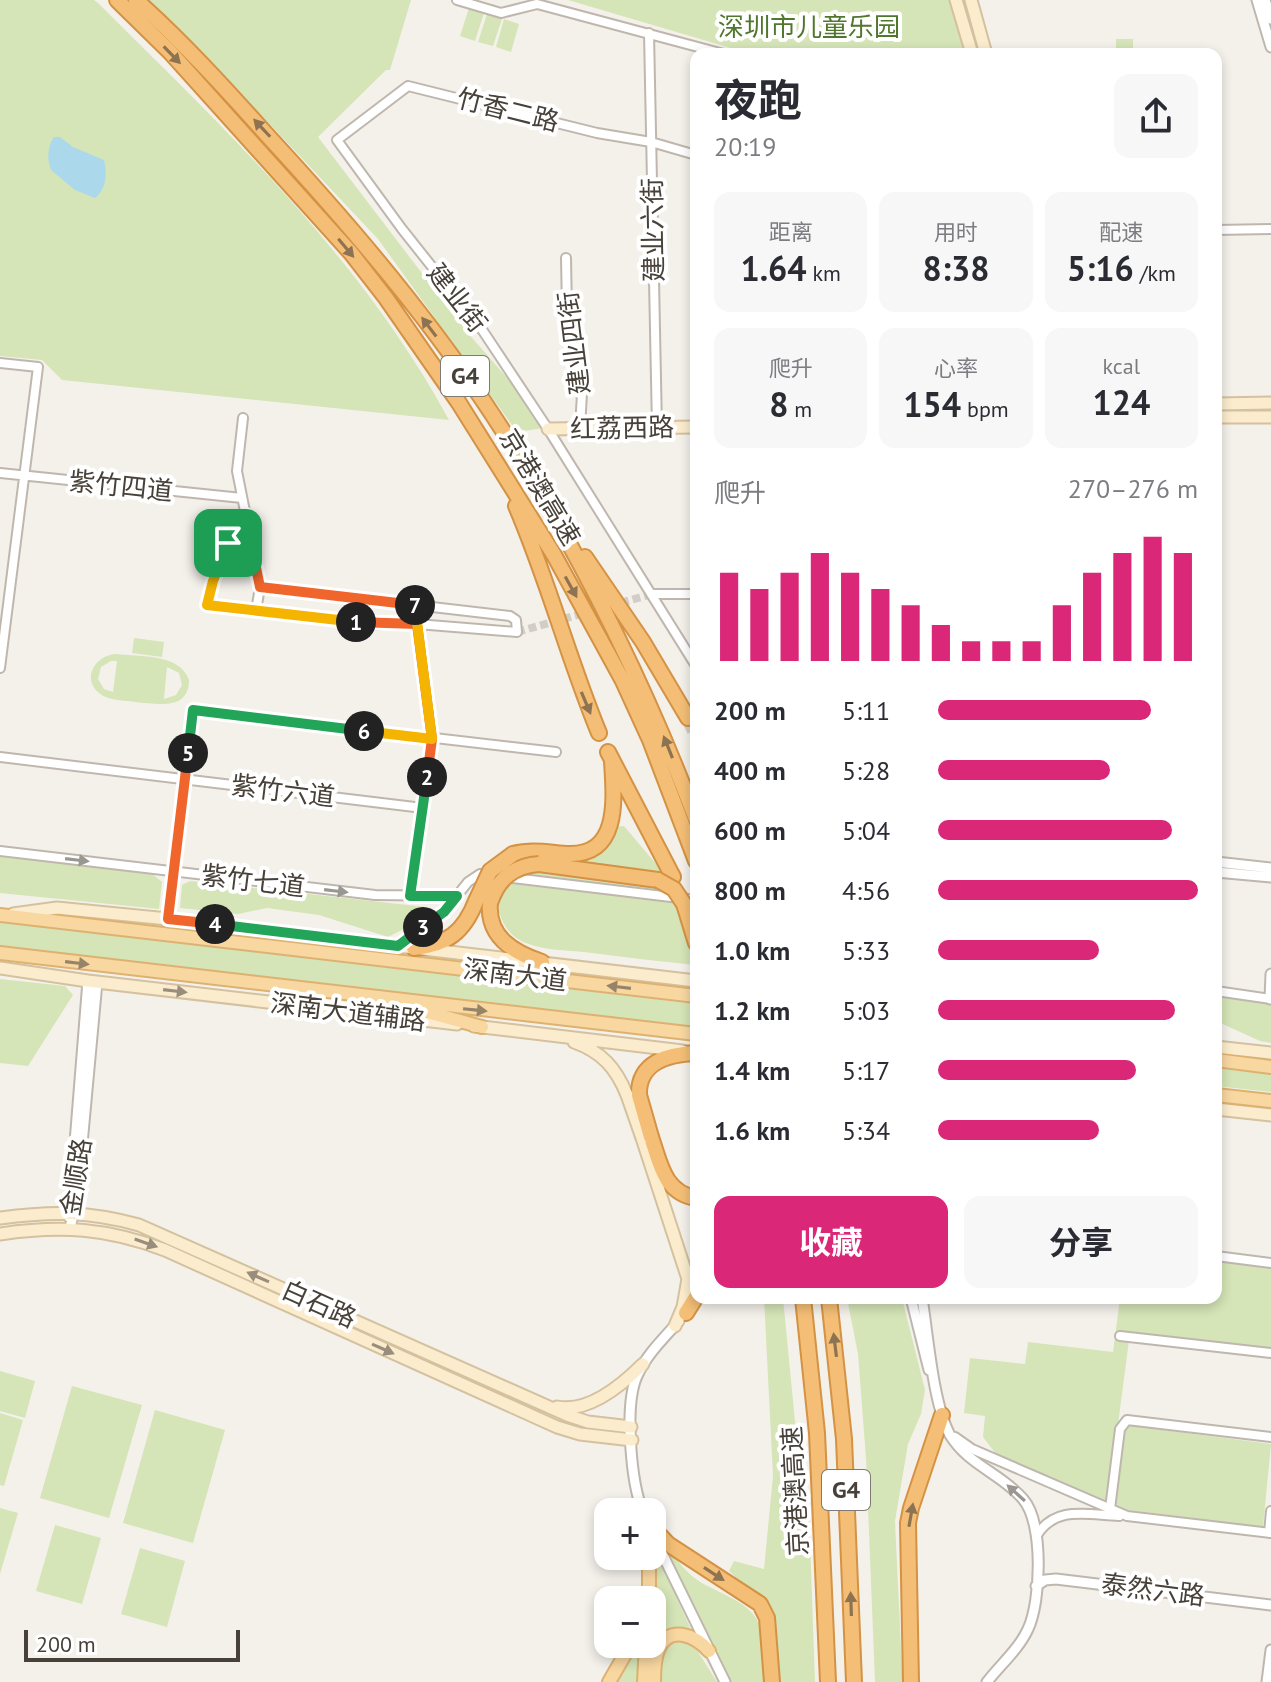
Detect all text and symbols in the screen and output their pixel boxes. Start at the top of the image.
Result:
park label: 深圳市儿童乐园 [718,10,900,43]
one-way arrow [163,45,181,64]
text: 夜跑 [714,71,802,128]
button: share [1114,74,1198,158]
street label: 竹香二路 [454,81,563,138]
one-way arrow [253,119,271,138]
text: 20:19 [714,130,776,163]
street label: 建业六街 [635,178,670,282]
text: 距离 [769,218,813,246]
text: 用时 [934,218,978,246]
text: 配速 [1099,218,1143,246]
one-way arrow [337,237,354,257]
text: 1.64 [740,246,807,290]
text: 8:38 [923,246,989,290]
text: 5:16 [1067,246,1134,290]
street label: 建业街 [420,257,494,339]
text: km [807,259,841,287]
text: /km [1134,259,1176,287]
street label: 建业四街 [551,289,596,397]
one-way arrow [421,317,437,338]
text: kcal [1103,352,1140,380]
text: 爬升 [769,354,813,382]
text: 心率 [934,354,978,382]
road number: G4 [441,356,489,396]
text: 124 [1092,380,1150,424]
text: 8 [769,382,788,426]
text: 154 [903,382,961,426]
text: m [788,395,812,423]
text: bpm [961,395,1009,423]
street label: 红荔西路 [570,410,674,445]
street label: 京港澳高速 [493,423,588,551]
street label: 紫竹四道 [68,464,174,507]
text: 270–276 m [1068,472,1198,505]
text: 爬升 [714,476,766,509]
pin [194,509,262,577]
icon: arrive [206,521,250,565]
one-way arrow [564,575,578,598]
pin: 7 [395,585,435,625]
text: 7 [409,591,421,619]
pin: 1 [336,602,376,642]
text: 1 [350,608,362,636]
one-way arrow [580,691,593,715]
text: 200 m [714,694,786,727]
text: 5:11 [842,694,890,727]
pin: 6 [344,711,384,751]
text: 6 [358,717,370,745]
pin: 5 [168,733,208,773]
one-way arrow [661,735,674,759]
text: 5 [182,739,194,767]
text: 400 m [714,754,786,787]
text: 5:28 [842,754,890,787]
pin: 2 [407,757,447,797]
text: 2 [421,763,433,791]
street label: 紫竹六道 [229,768,337,813]
text: 600 m [714,814,786,847]
text: 5:04 [842,814,890,847]
one-way arrow [65,854,90,867]
street label: 紫竹七道 [199,858,307,903]
text: 800 m [714,874,786,907]
text: 4:56 [842,874,890,907]
one-way arrow [324,884,349,897]
pin: 4 [195,904,235,944]
pin: 3 [403,907,443,947]
text: 4 [209,910,221,938]
text: 3 [417,913,429,941]
text: 1.0 km [714,934,790,967]
text: 5:33 [842,934,890,967]
street label: 深南大道 [461,952,569,997]
one-way arrow [65,956,90,969]
one-way arrow [606,980,631,993]
one-way arrow [163,985,188,998]
street label: 深南大道辅路 [269,986,427,1037]
text: 1.2 km [714,994,790,1027]
text: 5:03 [842,994,890,1027]
one-way arrow [463,1003,488,1016]
text: 1.4 km [714,1054,790,1087]
text: 5:17 [842,1054,890,1087]
text: 1.6 km [714,1114,790,1147]
text: 5:34 [842,1114,890,1147]
street label: 金顺路 [53,1136,98,1218]
button: 收藏 [714,1196,948,1288]
button: 分享 [964,1196,1198,1288]
one-way arrow [134,1238,158,1250]
one-way arrow [246,1270,270,1284]
street label: 白石路 [277,1273,362,1334]
one-way arrow [829,1332,842,1357]
one-way arrow [371,1342,395,1356]
street label: 京港澳高速 [775,1425,814,1557]
road number: G4 [822,1470,870,1510]
one-way arrow [1006,1485,1025,1503]
map controls [594,1498,666,1658]
button: + [594,1498,666,1570]
one-way arrow [905,1502,917,1527]
one-way arrow [703,1566,725,1580]
street label: 泰然六路 [1099,1567,1207,1612]
button: − [594,1586,666,1658]
one-way arrow [844,1591,857,1616]
scale bar [24,1626,240,1662]
text: 200 m [36,1630,96,1658]

